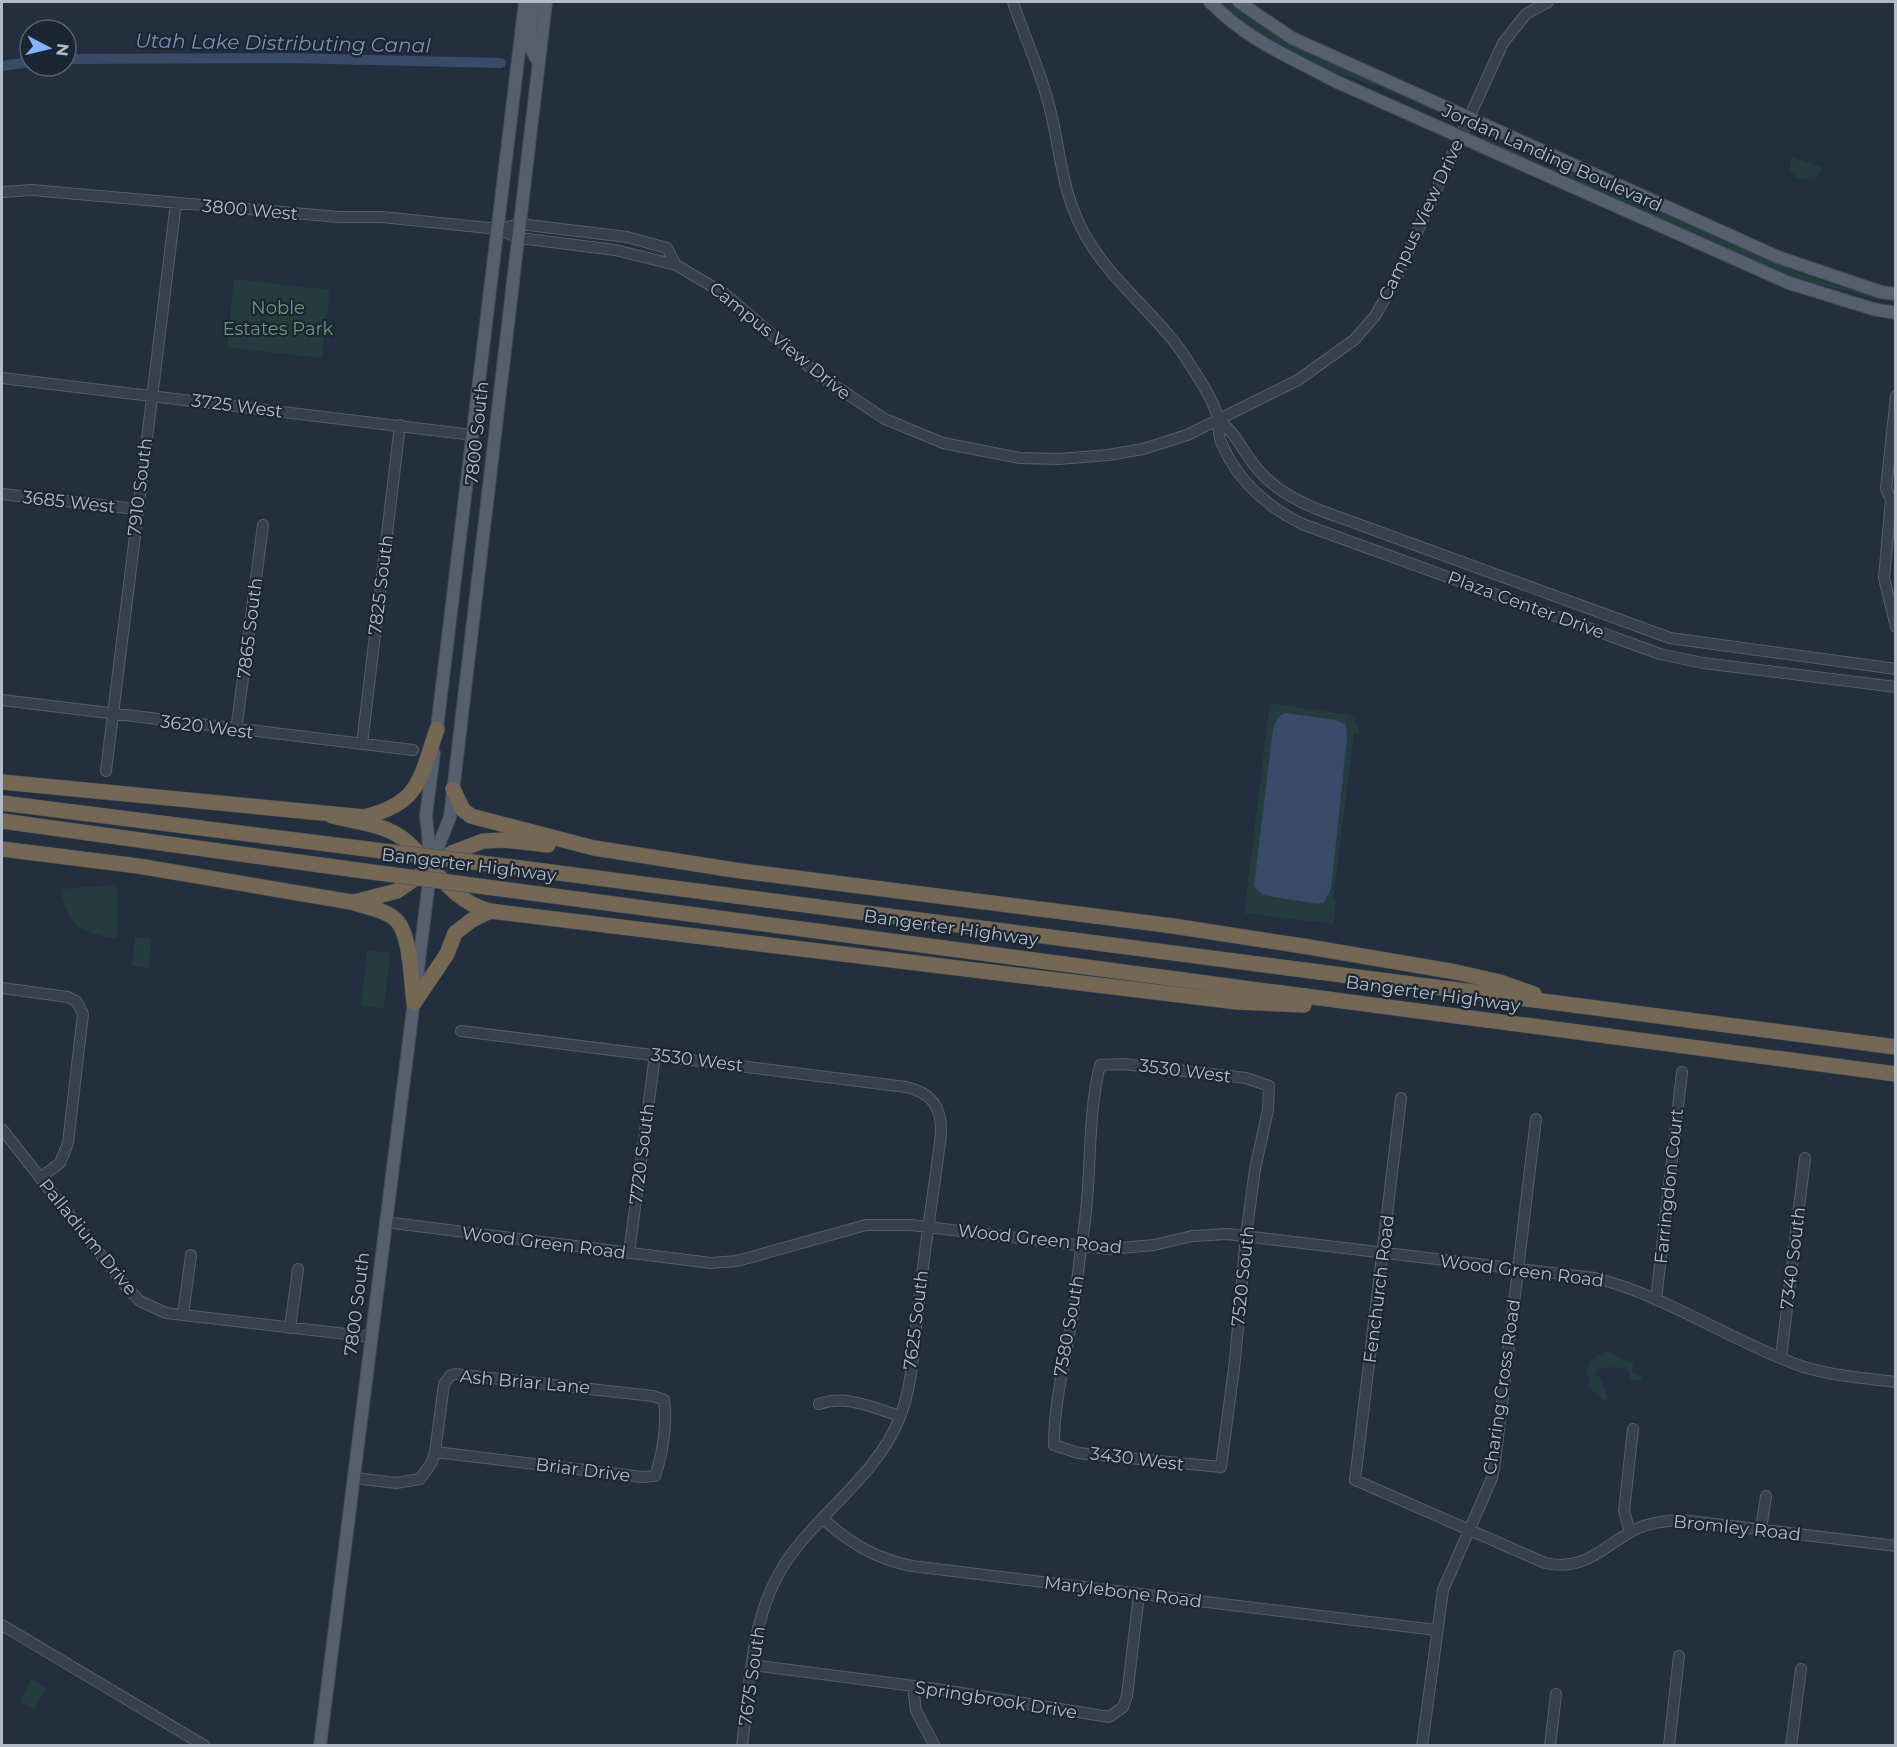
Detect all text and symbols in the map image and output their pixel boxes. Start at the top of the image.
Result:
north arrow [18,18,78,78]
water label: Utah Lake Distributing Canal [135,28,431,58]
text: N [52,42,73,57]
street label: Jordan Landing Boulevard [1438,99,1665,217]
street label: Campus View Drive [1374,136,1468,304]
street label: 3800 West [201,195,299,225]
street label: Campus View Drive [705,277,855,405]
park label: Noble Estates Park [223,297,334,340]
street label: 7800 South [461,380,493,486]
street label: 3725 West [190,389,284,423]
street label: 7910 South [123,437,157,537]
street label: 3685 West [21,486,117,518]
street label: 7825 South [364,534,398,636]
street label: Plaza Center Drive [1445,566,1608,644]
street label: 7865 South [233,576,267,680]
street label: 3620 West [159,710,255,744]
street label: Bangerter Highway [380,843,558,887]
street label: Bangerter Highway [862,905,1040,951]
street label: Bangerter Highway [1344,971,1522,1017]
street label: 3530 West [650,1043,744,1077]
street label: 3530 West [1138,1054,1232,1088]
street label: 7720 South [625,1102,659,1206]
street label: Farringdon Court [1650,1107,1688,1265]
street label: Palladium Drive [34,1174,142,1300]
street label: 7340 South [1776,1206,1810,1310]
street label: Fenchurch Road [1359,1214,1399,1364]
street label: Wood Green Road [957,1219,1123,1259]
street label: Wood Green Road [461,1222,627,1264]
street label: 7520 South [1227,1225,1259,1327]
street label: Wood Green Road [1439,1250,1605,1292]
street label: 7800 South [340,1251,374,1357]
street label: 7625 South [899,1269,933,1371]
street label: 7580 South [1049,1274,1089,1378]
street label: Charing Cross Road [1479,1298,1525,1476]
street label: Ash Briar Lane [459,1365,591,1399]
street label: 3430 West [1089,1442,1185,1476]
street label: Briar Drive [534,1453,632,1487]
street label: Bromley Road [1672,1510,1802,1546]
street label: Marylebone Road [1043,1571,1203,1613]
street label: 7675 South [734,1625,770,1727]
street label: Springbrook Drive [913,1676,1079,1724]

